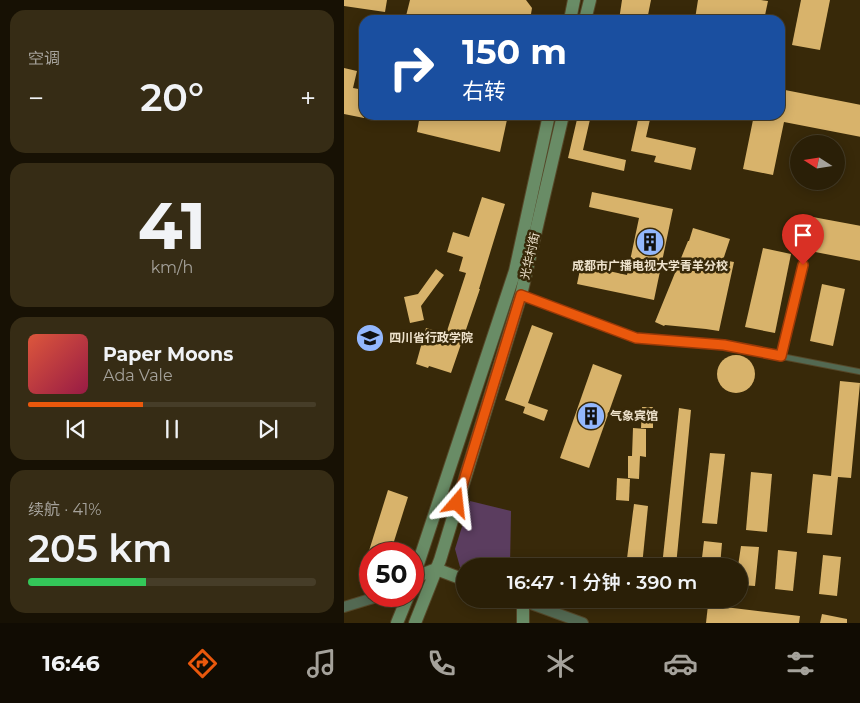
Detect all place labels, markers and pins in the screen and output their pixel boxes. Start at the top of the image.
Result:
pin [782,214,824,265]
building icon: 成都市广播电视大学青羊分校 [635,227,665,257]
place label: 成都市广播电视大学青羊分校 [572,258,728,273]
school or university icon: 四川省行政学院 [355,323,385,353]
place label: 四川省行政学院 [389,330,473,345]
building icon: 气象宾馆 [576,401,606,431]
place label: 气象宾馆 [610,408,658,423]

